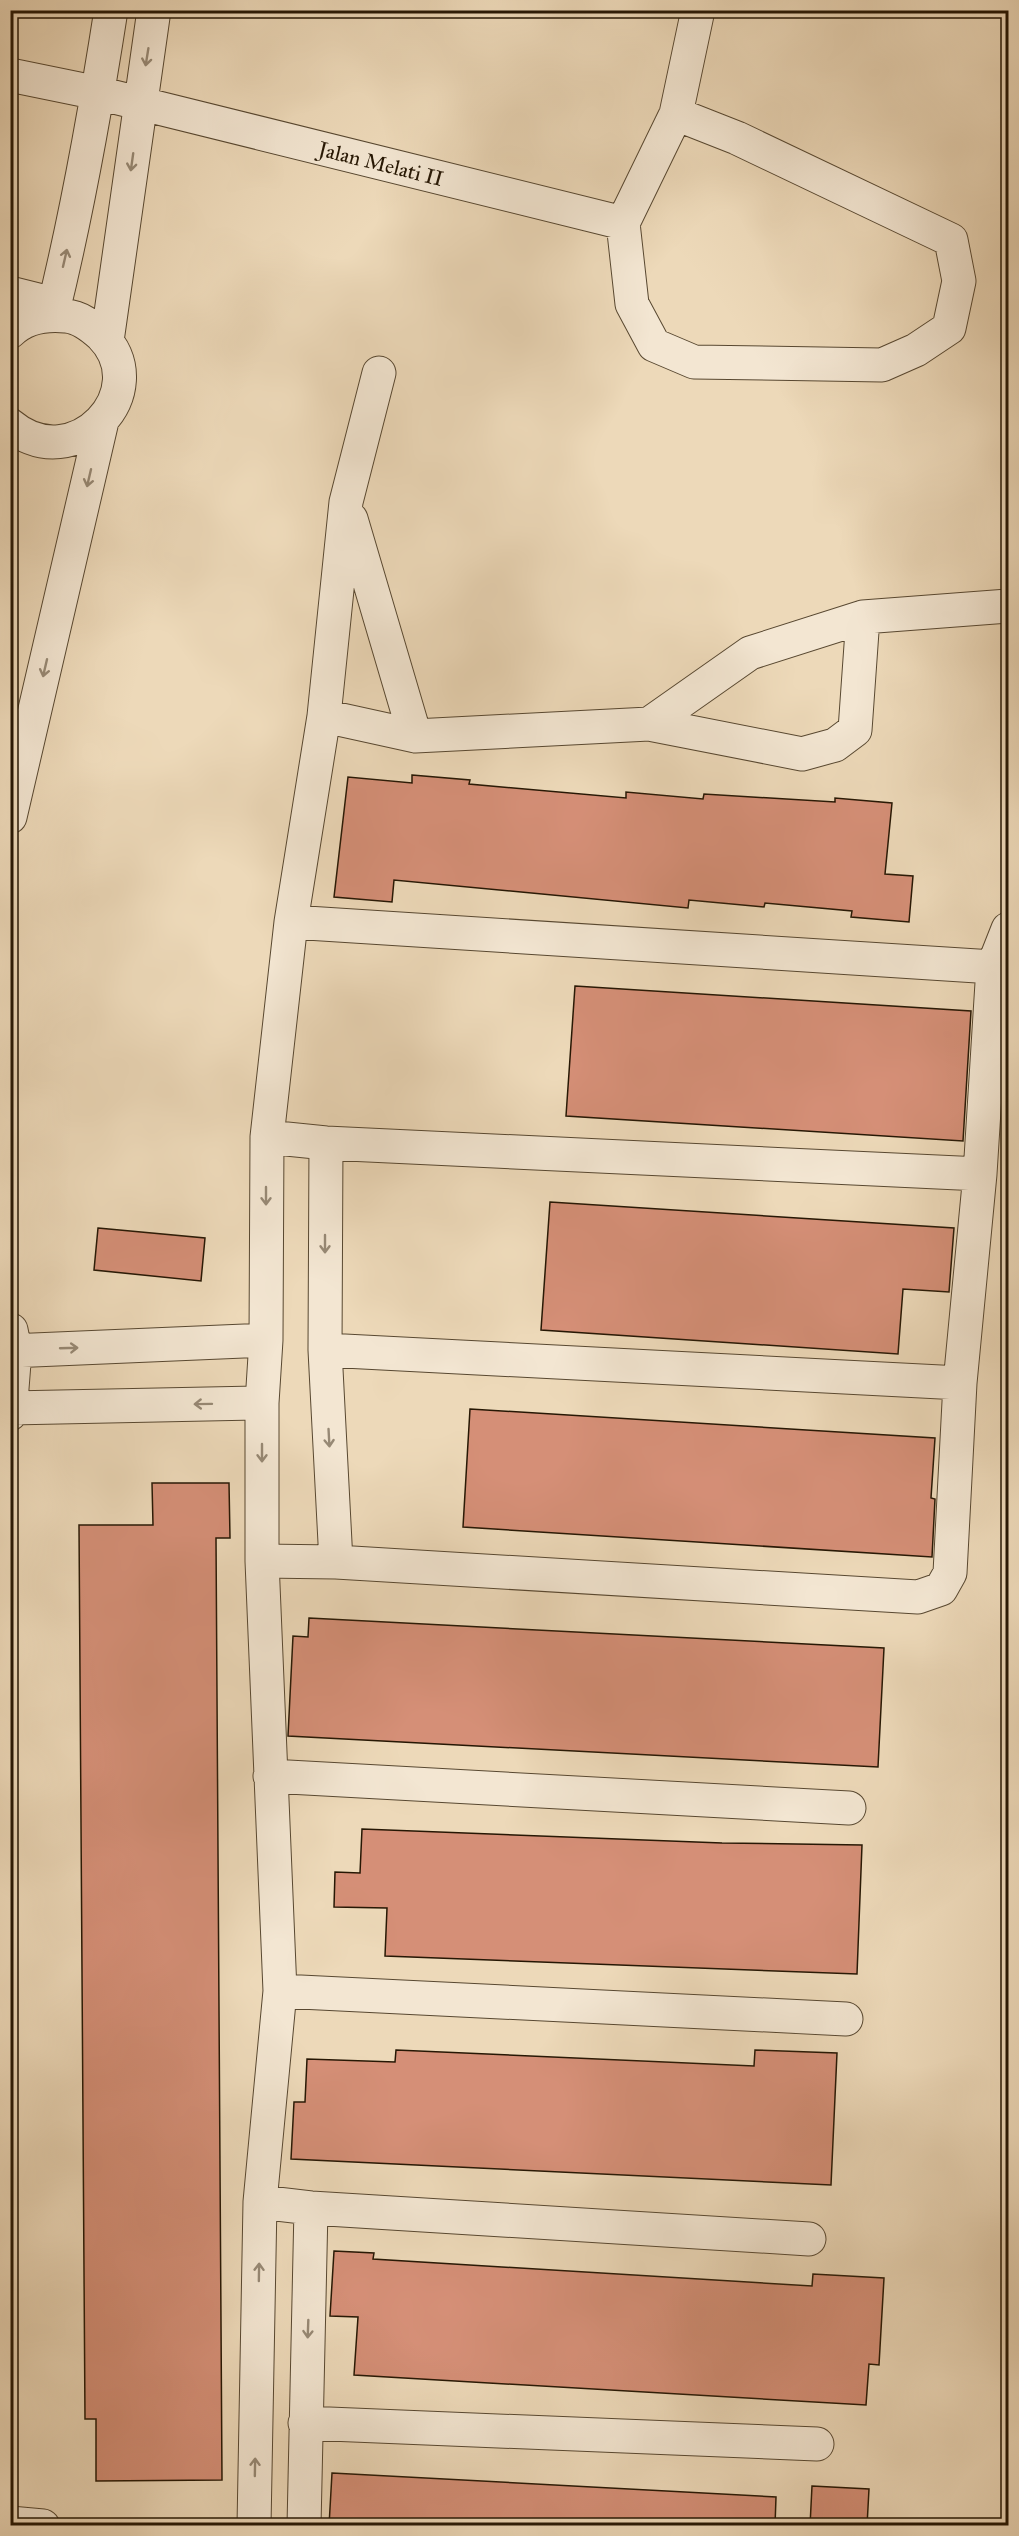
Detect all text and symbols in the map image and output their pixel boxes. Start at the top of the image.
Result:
one-way arrow [141,47,152,67]
street label: Jalan Melati II [314,135,446,192]
one-way arrow [126,152,137,172]
one-way arrow [60,249,72,268]
one-way arrow [83,468,94,487]
one-way arrow [39,658,50,677]
one-way arrow [260,1185,272,1205]
one-way arrow [319,1233,331,1253]
one-way arrow [58,1342,78,1354]
one-way arrow [194,1399,214,1410]
one-way arrow [324,1428,335,1448]
one-way arrow [256,1443,268,1463]
one-way arrow [253,2263,265,2283]
one-way arrow [302,2319,313,2339]
one-way arrow [250,2458,261,2478]

